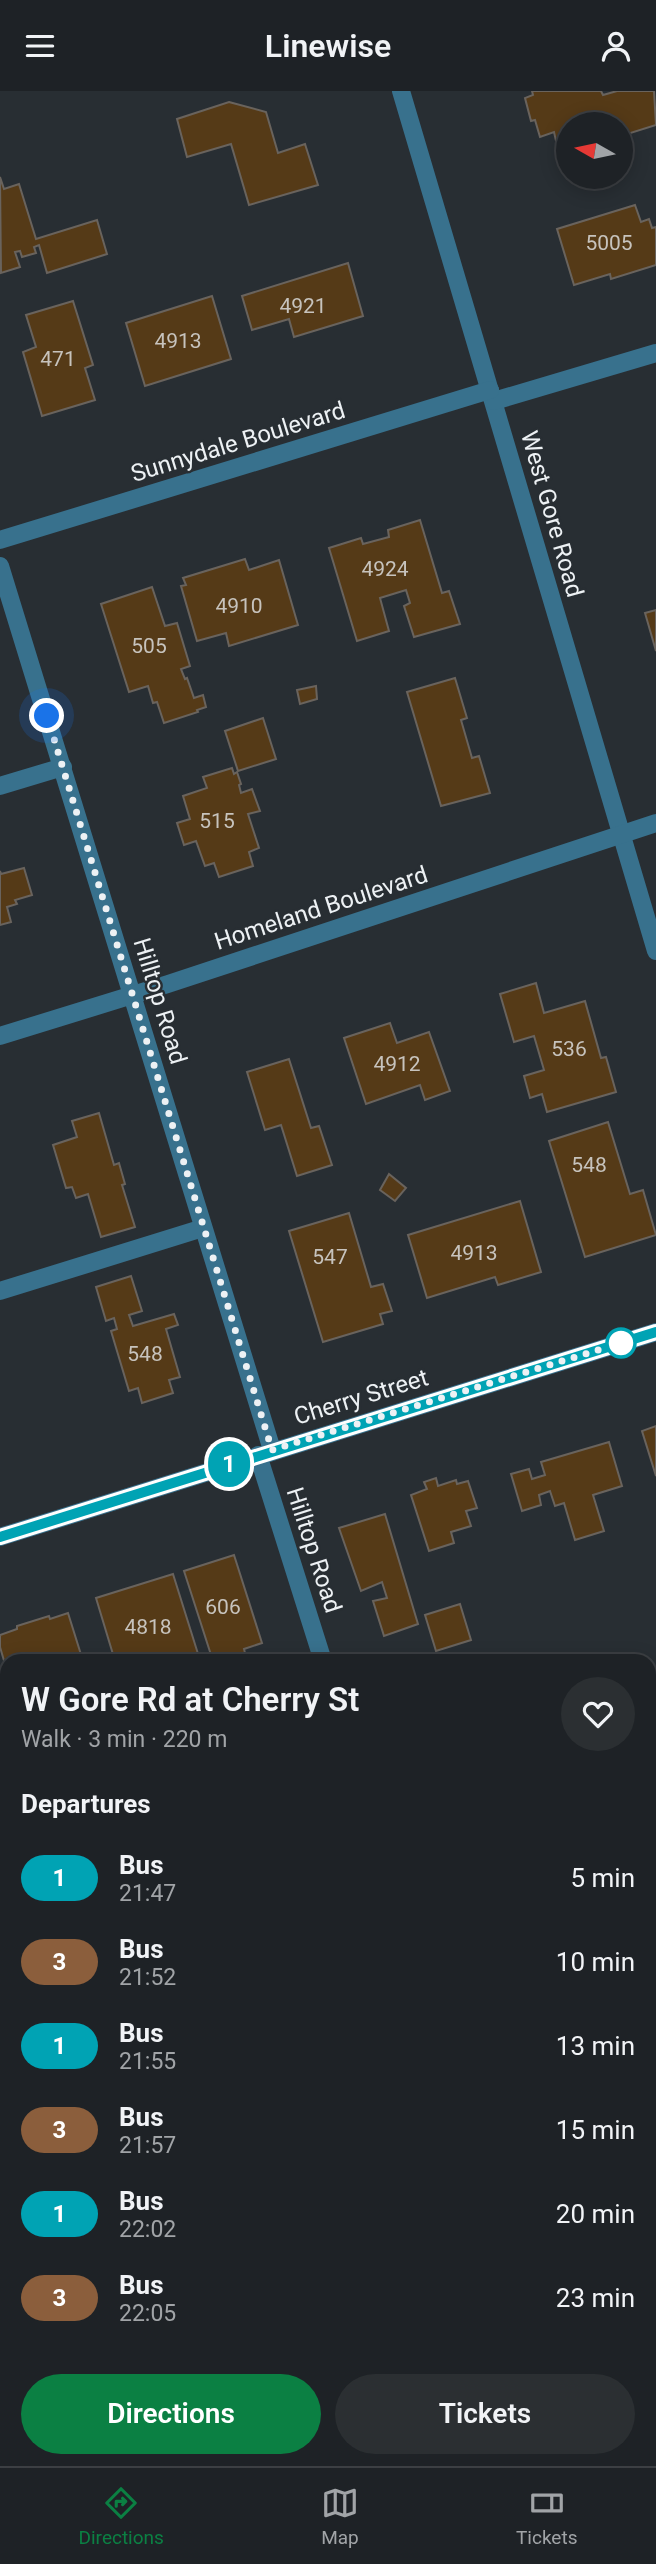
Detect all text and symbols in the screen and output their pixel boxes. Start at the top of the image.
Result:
icon: menu [21,27,59,65]
text: Linewise [265,27,391,65]
icon: person [597,27,635,65]
north arrow [556,112,634,189]
map controls [556,112,633,189]
house number: 5005 [585,231,633,255]
house number: 4921 [279,294,327,318]
house number: 4913 [154,329,202,353]
house number: 471 [40,347,76,371]
street label: Sunnydale Boulevard [128,396,348,488]
street label: West Gore Road [515,428,589,600]
house number: 4924 [361,557,409,581]
house number: 4910 [215,594,263,618]
house number: 505 [131,634,167,658]
your location [29,698,64,733]
house number: 515 [199,809,235,833]
street label: Homeland Boulevard [211,860,431,956]
street label: Hilltop Road [128,935,192,1067]
house number: 536 [551,1037,587,1061]
house number: 4912 [373,1052,421,1076]
house number: 548 [571,1153,607,1177]
house number: 4913 [450,1241,498,1265]
house number: 547 [312,1245,348,1269]
unlabelled marker [606,1328,636,1358]
house number: 548 [127,1342,163,1366]
street label: Cherry Street [291,1363,432,1431]
line badge: 1 [206,1441,252,1487]
text: 1 [222,1450,236,1478]
street label: Hilltop Road [281,1484,347,1616]
house number: 606 [205,1595,241,1619]
house number: 4818 [124,1615,172,1639]
button: heart [561,1677,635,1751]
text: W Gore Rd at Cherry St [21,1680,359,1719]
text: Walk · 3 min · 220 m [21,1726,227,1753]
text: Departures [21,1789,151,1819]
text: Bus [119,1850,164,1880]
text: 5 min [570,1863,635,1893]
text: 1 [53,1864,66,1892]
text: 21:47 [119,1880,176,1907]
text: Bus [119,1934,164,1964]
text: 10 min [556,1947,635,1977]
text: 3 [53,1948,66,1976]
text: 21:52 [119,1964,176,1991]
text: Bus [119,2018,164,2048]
text: 13 min [556,2031,635,2061]
text: 1 [53,2032,66,2060]
text: 21:55 [119,2048,176,2075]
text: Bus [119,2102,164,2132]
text: 15 min [556,2115,635,2145]
text: 3 [53,2116,66,2144]
text: 21:57 [119,2132,176,2159]
text: Bus [119,2186,164,2216]
text: 20 min [556,2199,635,2229]
text: 1 [53,2200,66,2228]
text: 22:02 [119,2216,176,2243]
text: Bus [119,2270,164,2300]
text: 23 min [556,2283,635,2313]
text: 3 [53,2284,66,2312]
text: 22:05 [119,2300,176,2327]
button: Directions [21,2374,321,2454]
button: Tickets [335,2374,635,2454]
tab: Directions [79,2484,164,2549]
tab: Map [321,2484,359,2549]
tab: Tickets [516,2484,577,2549]

